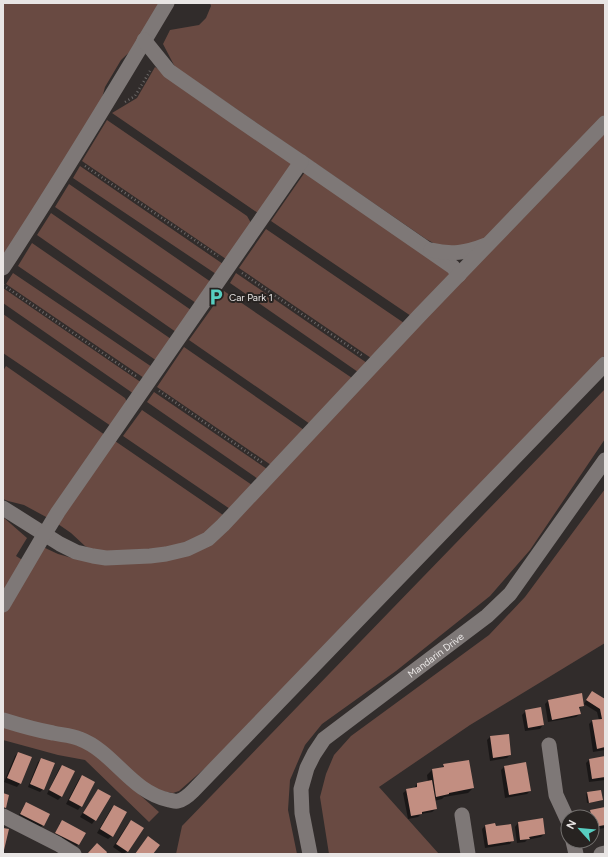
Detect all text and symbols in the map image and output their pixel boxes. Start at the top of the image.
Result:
parking icon: Car Park 1 [206,287,226,307]
place label: Car Park 1 [229,291,273,304]
street label: Mandarin Drive [405,629,467,680]
north arrow [560,809,600,849]
text: N [564,818,579,831]

